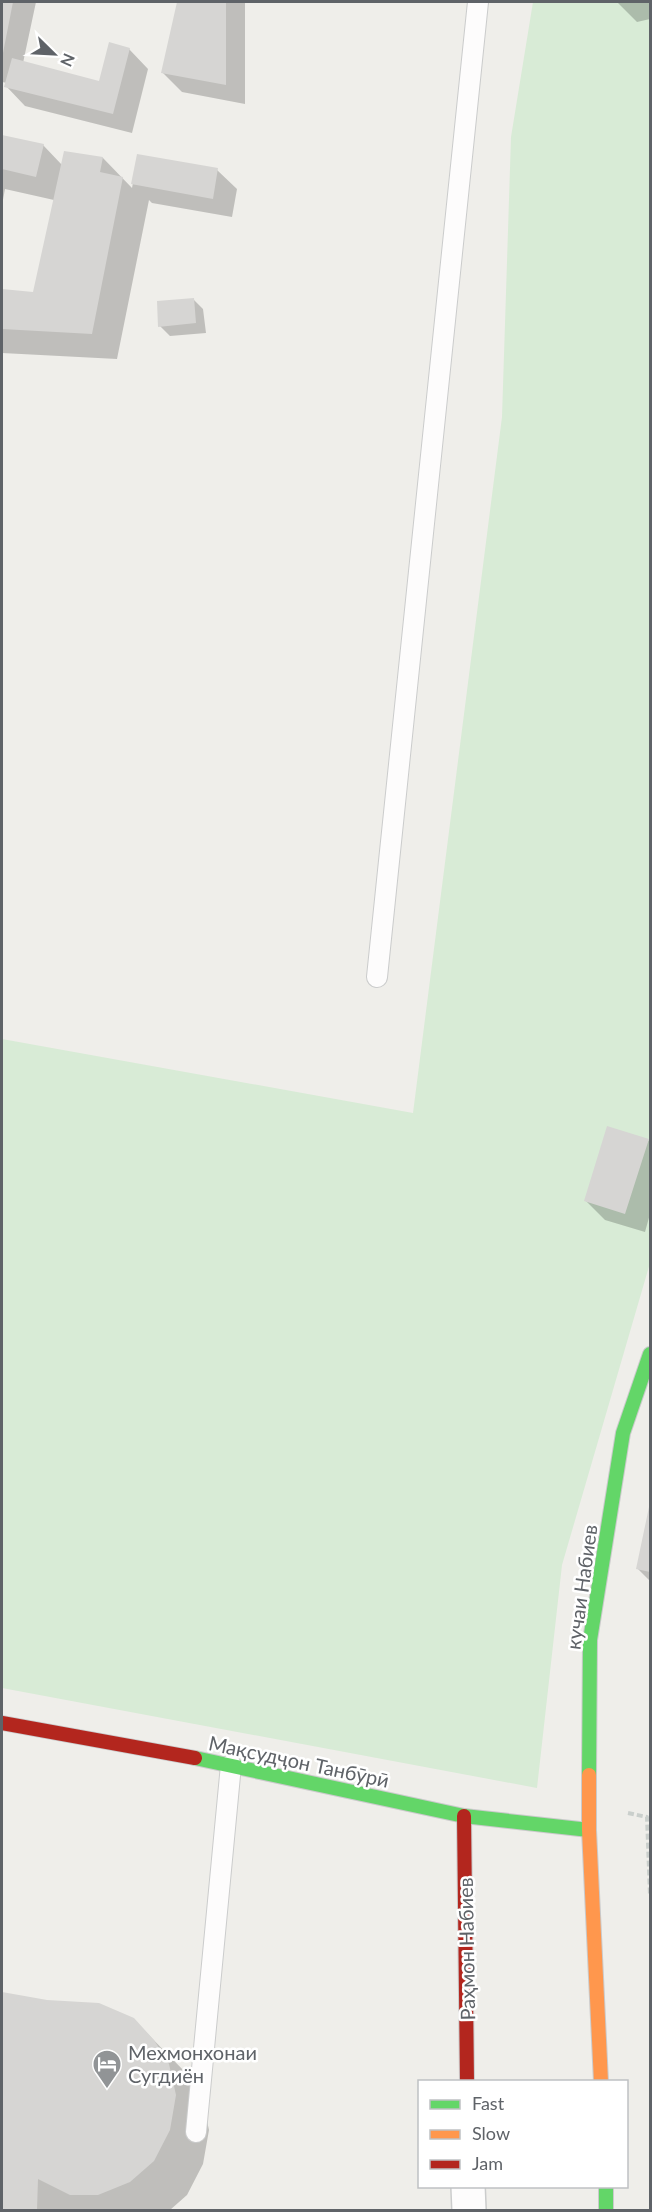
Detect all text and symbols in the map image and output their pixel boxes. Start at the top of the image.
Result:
north arrow [24,24,84,84]
text: N [57,51,79,70]
street label: кучаи Набиев [560,1523,602,1651]
street label: Мақсудҷон Танбӯрӣ [207,1730,391,1792]
street label: Раҳмон Набиев [453,1877,479,2021]
place label: Мехмонхонаи Сугдиён [128,2040,257,2087]
hotel icon: Мехмонхонаи Сугдиён [91,2048,123,2090]
legend [418,2080,628,2188]
text: Fast [472,2092,505,2114]
text: Slow [472,2122,510,2144]
text: Jam [472,2152,503,2174]

